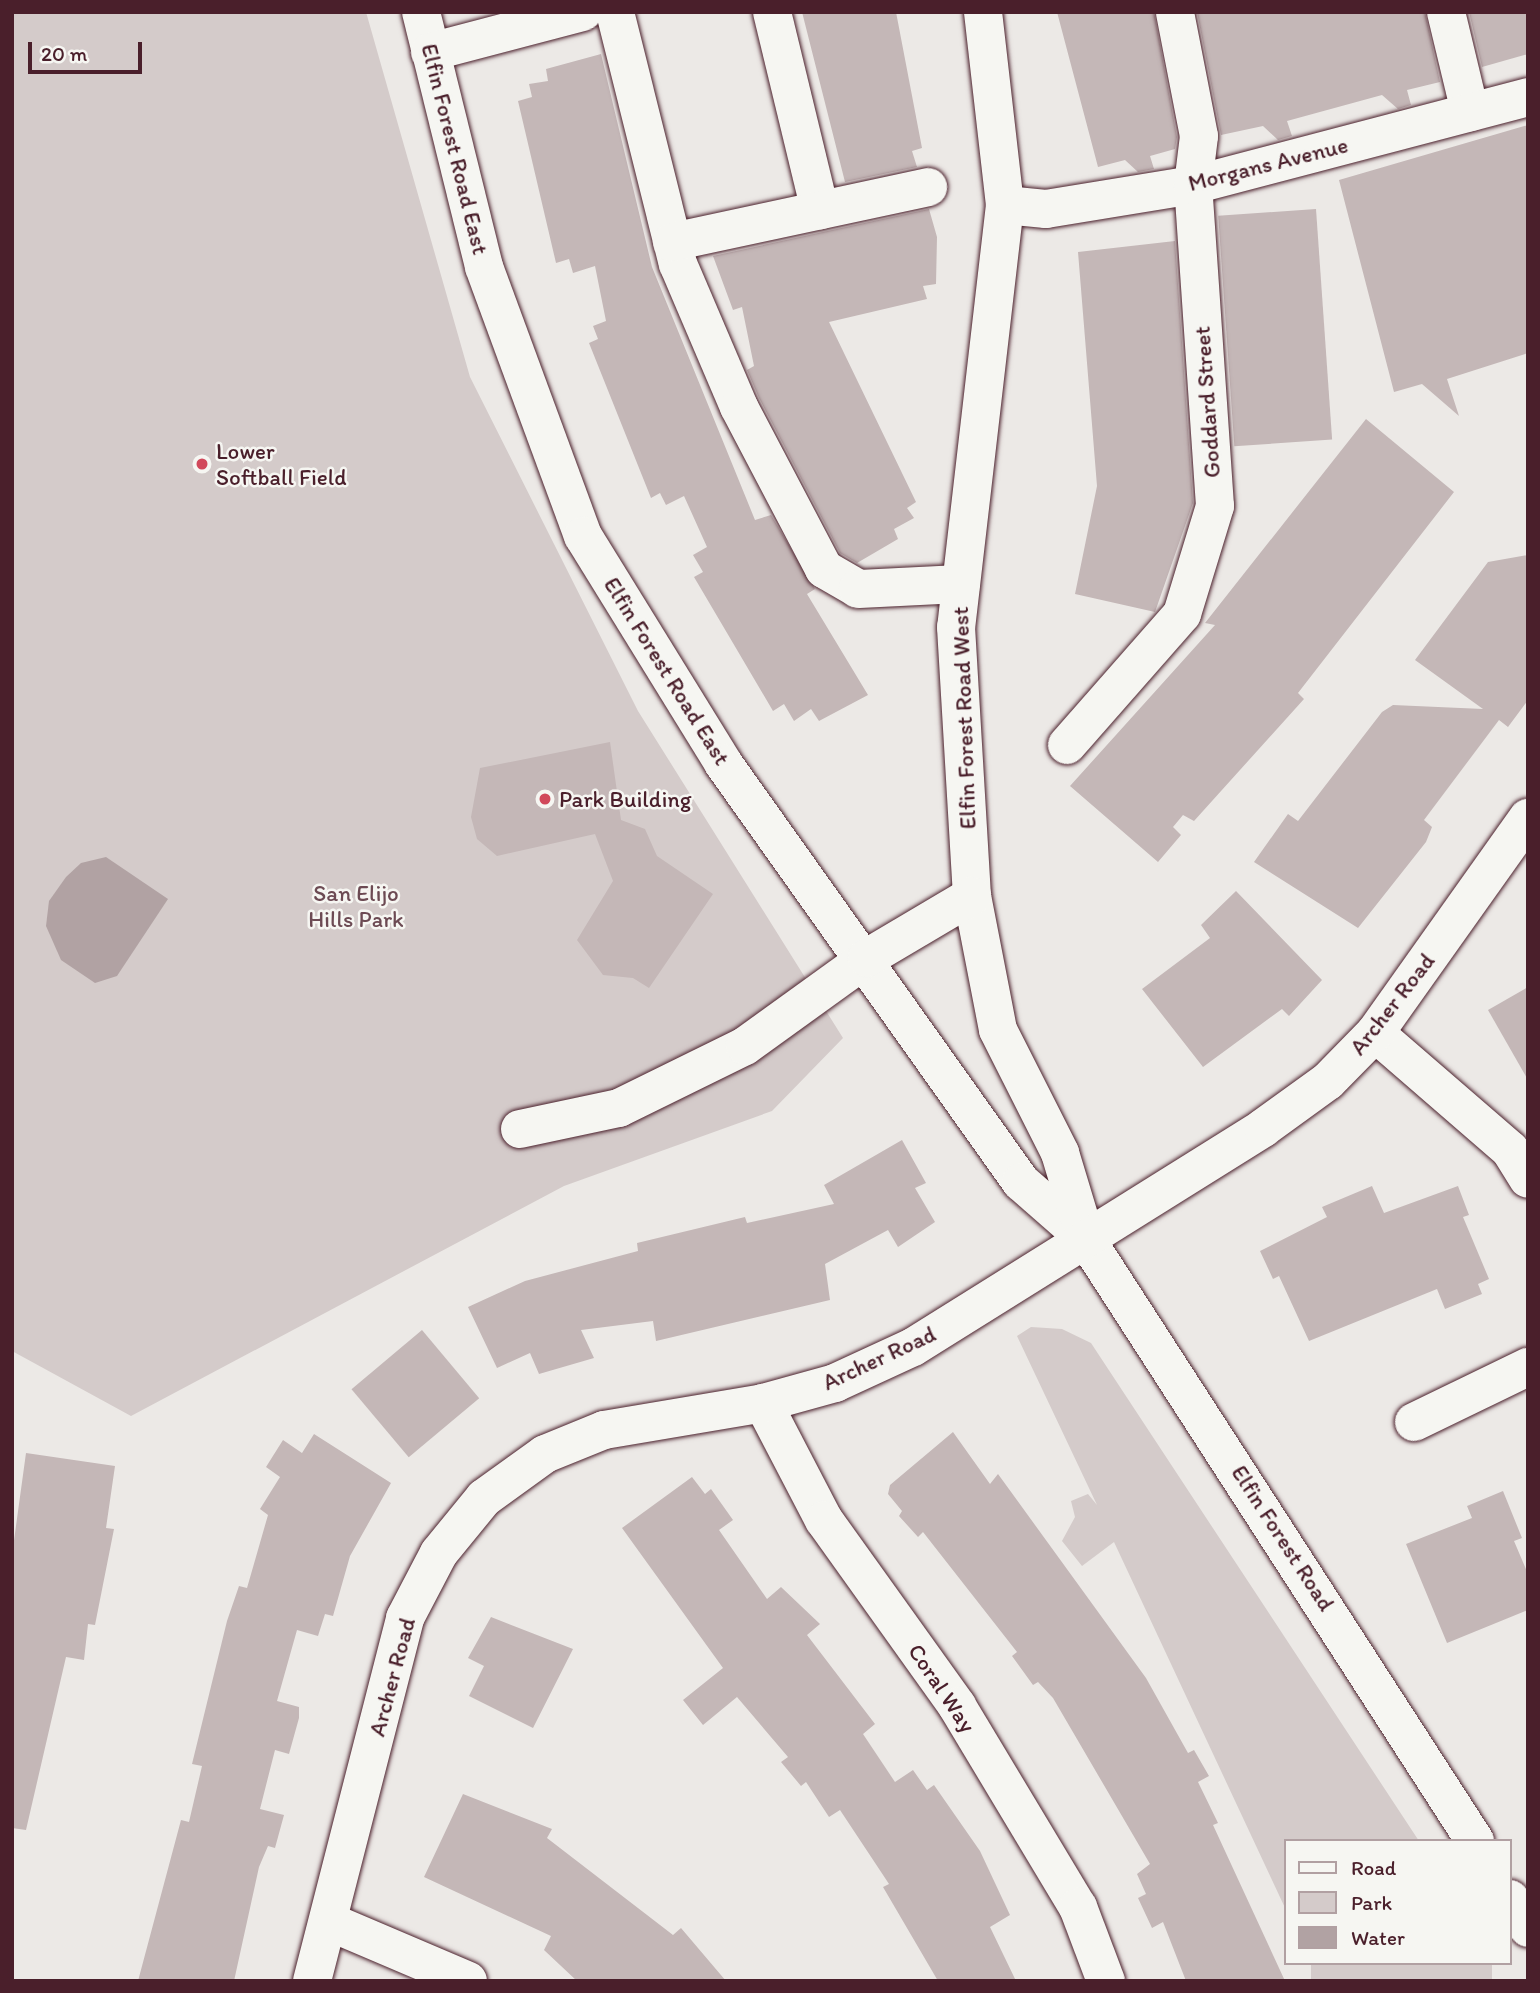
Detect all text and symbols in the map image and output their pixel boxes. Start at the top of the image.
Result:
scale bar [32,28,145,72]
text: 20 m [41,41,87,66]
street label: Elfin Forest Road East [415,41,495,257]
street label: Morgans Avenue [1186,131,1350,197]
street label: Goddard Street [1188,325,1226,479]
place label: Lower Softball Field [216,437,347,491]
marker: Lower Softball Field [194,456,210,472]
street label: Elfin Forest Road East [598,572,736,770]
street label: Elfin Forest Road West [946,607,982,829]
place label: Park Building [559,785,692,813]
marker: Park Building [537,791,553,807]
park label: San Elijo Hills Park [308,879,404,933]
street label: Archer Road [1344,948,1440,1060]
street label: Archer Road [818,1320,940,1396]
street label: Elfin Forest Road [1226,1460,1340,1616]
street label: Archer Road [363,1615,421,1739]
street label: Coral Way [903,1639,981,1737]
legend [1284,1839,1512,1965]
text: Road [1351,1855,1396,1880]
text: Park [1351,1890,1392,1915]
text: Water [1351,1925,1405,1950]

